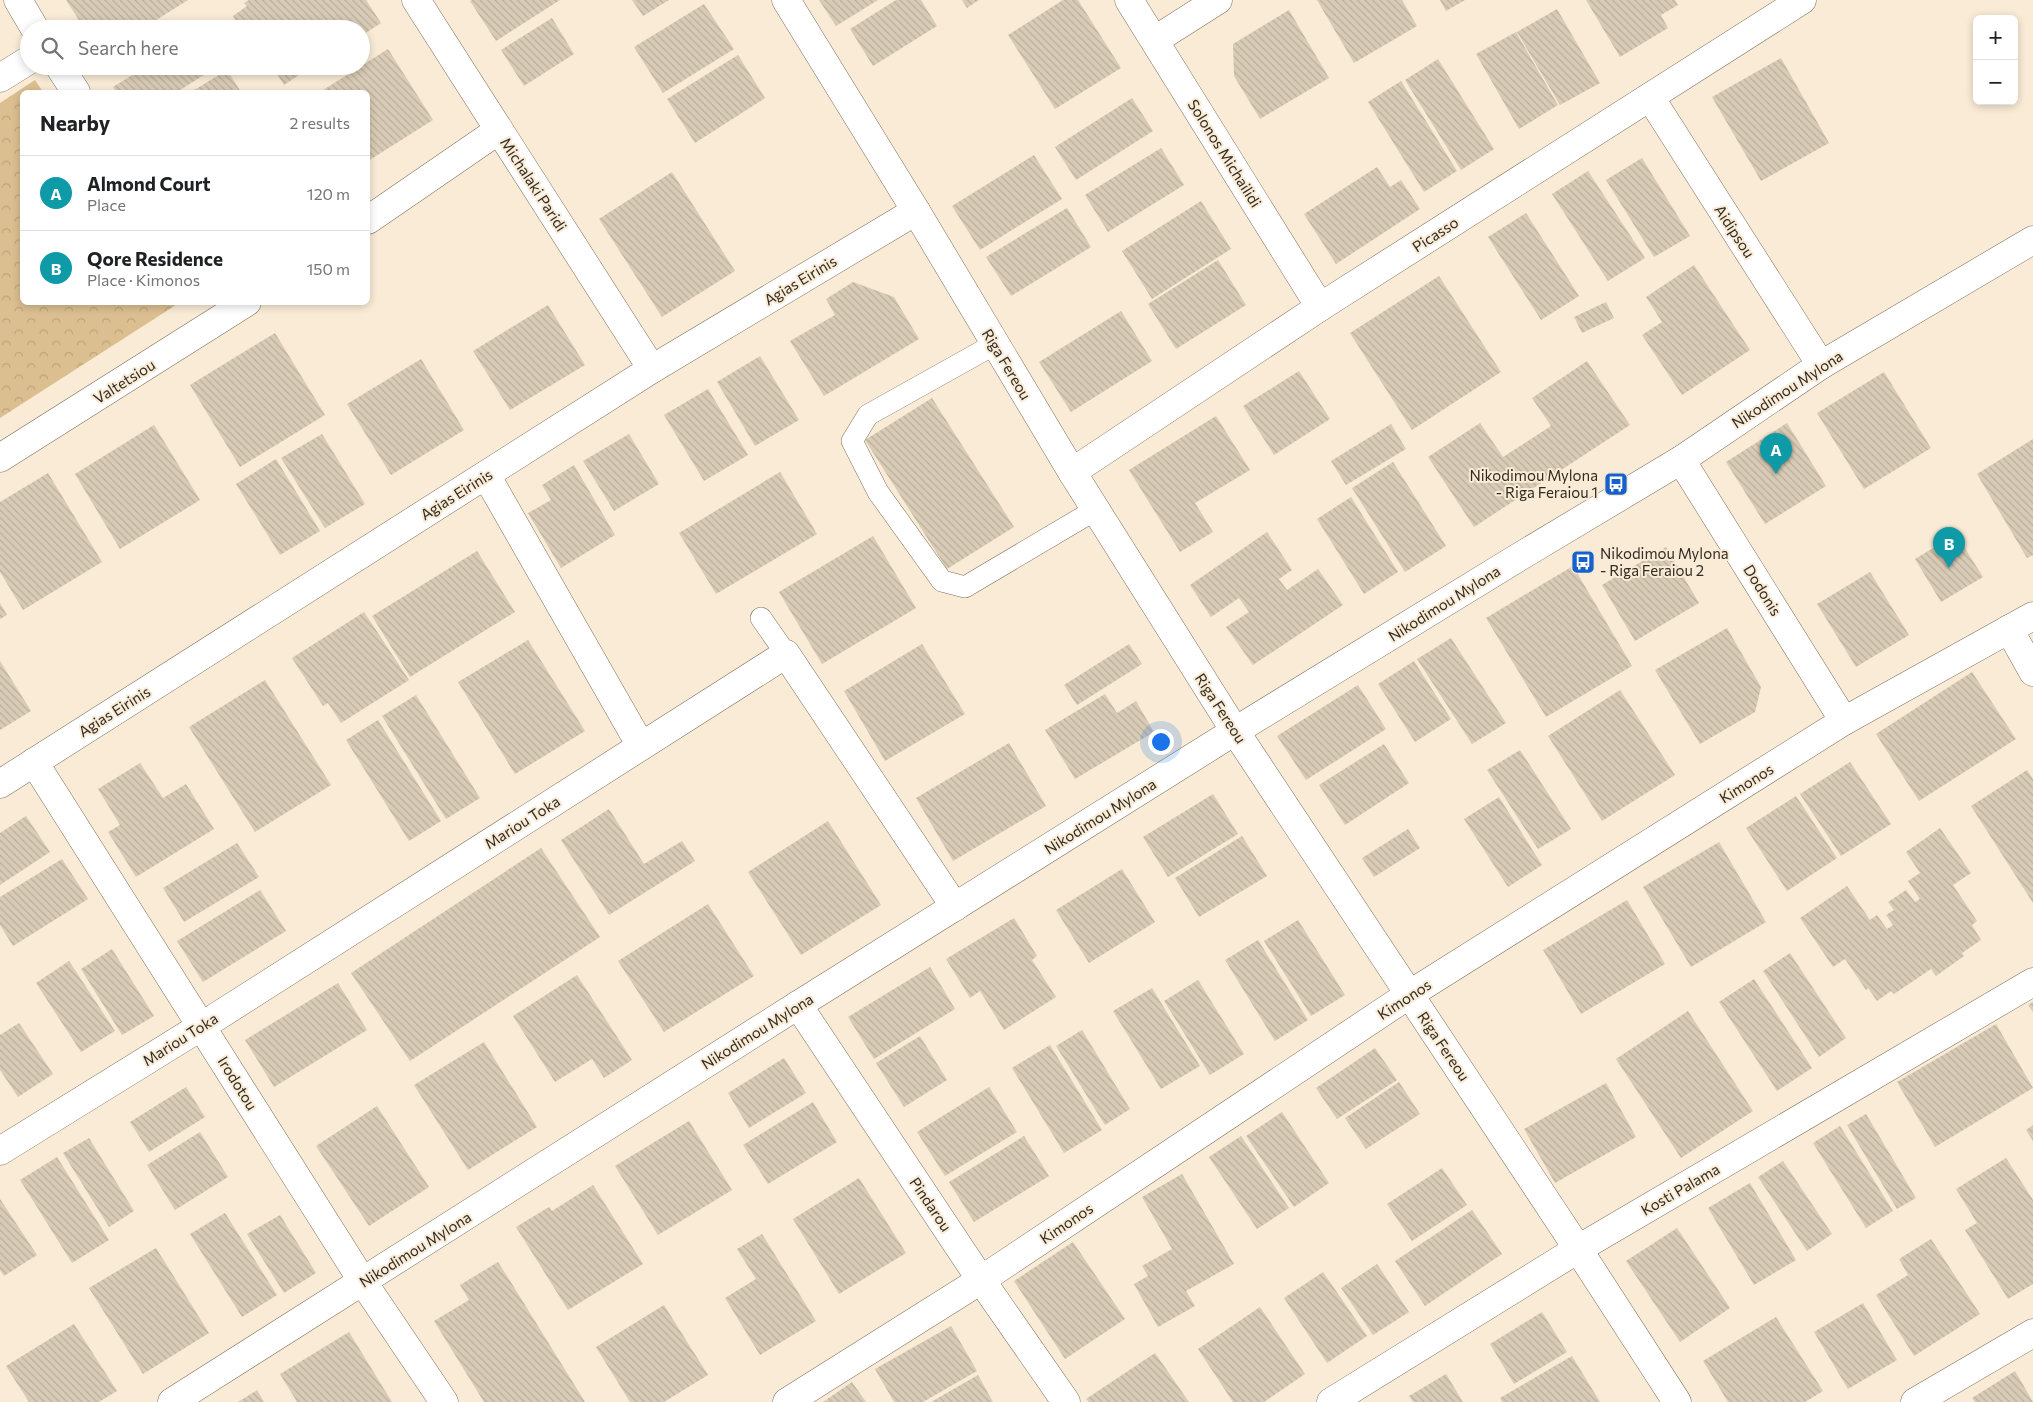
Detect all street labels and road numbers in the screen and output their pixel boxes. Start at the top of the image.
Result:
street label: Solonos Michailidi [1185,96,1265,210]
street label: Michalaki Paridi [497,134,571,234]
street label: Aidipsou [1711,201,1759,261]
street label: Picasso [1409,213,1461,255]
street label: Agias Eirinis [760,251,840,309]
street label: Riga Fereou [979,325,1035,403]
street label: Nikodimou Mylona [1728,346,1846,432]
street label: Valtetsiou [90,355,158,407]
street label: Agias Eirinis [417,465,495,523]
street label: Nikodimou Mylona [1385,561,1503,645]
street label: Dodonis [1740,561,1786,619]
street label: Riga Fereou [1192,670,1250,746]
street label: Agias Eirinis [75,682,153,740]
street label: Kimonos [1716,759,1776,807]
street label: Nikodimou Mylona [1041,774,1159,858]
street label: Mariou Toka [481,792,563,852]
street label: Kimonos [1374,975,1434,1023]
street label: Nikodimou Mylona [698,989,816,1073]
street label: Riga Fereou [1414,1008,1474,1084]
street label: Mariou Toka [139,1009,221,1069]
street label: Irodotou [215,1053,261,1113]
street label: Kosti Palama [1637,1159,1723,1219]
street label: Pindarou [906,1173,956,1235]
street label: Kimonos [1036,1199,1096,1247]
street label: Nikodimou Mylona [356,1207,474,1291]

